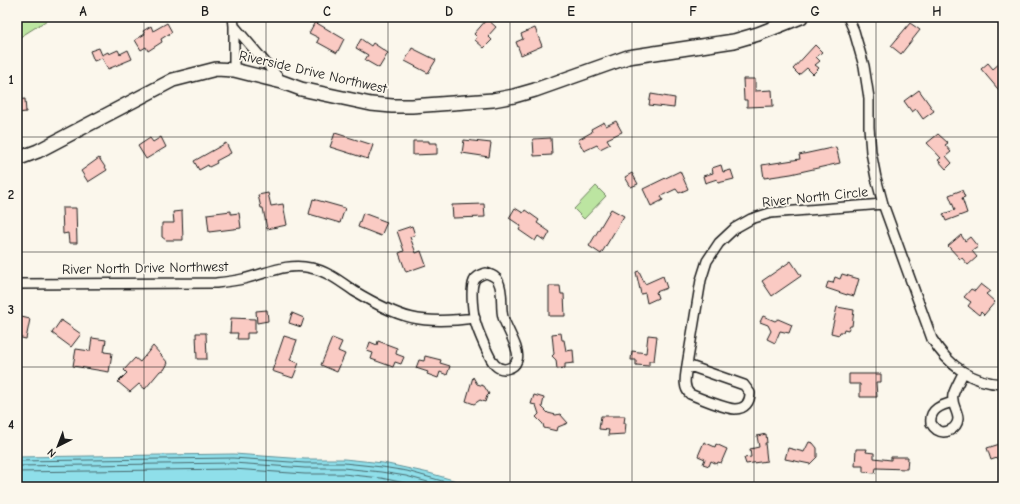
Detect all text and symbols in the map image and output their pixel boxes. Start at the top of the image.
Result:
text: A [79,4,87,19]
text: B [201,4,209,19]
text: C [323,4,331,19]
text: D [445,4,453,19]
text: E [567,4,575,19]
text: F [689,4,697,19]
text: G [810,4,820,19]
text: H [932,4,942,19]
street label: Riverside Drive Northwest [237,47,390,98]
text: 1 [8,72,14,87]
street label: River North Circle [761,183,869,211]
text: 2 [8,187,14,202]
street label: River North Drive Northwest [62,258,229,278]
text: 3 [8,302,14,317]
text: 4 [8,417,14,432]
north arrow [38,426,78,466]
text: N [45,446,59,460]

